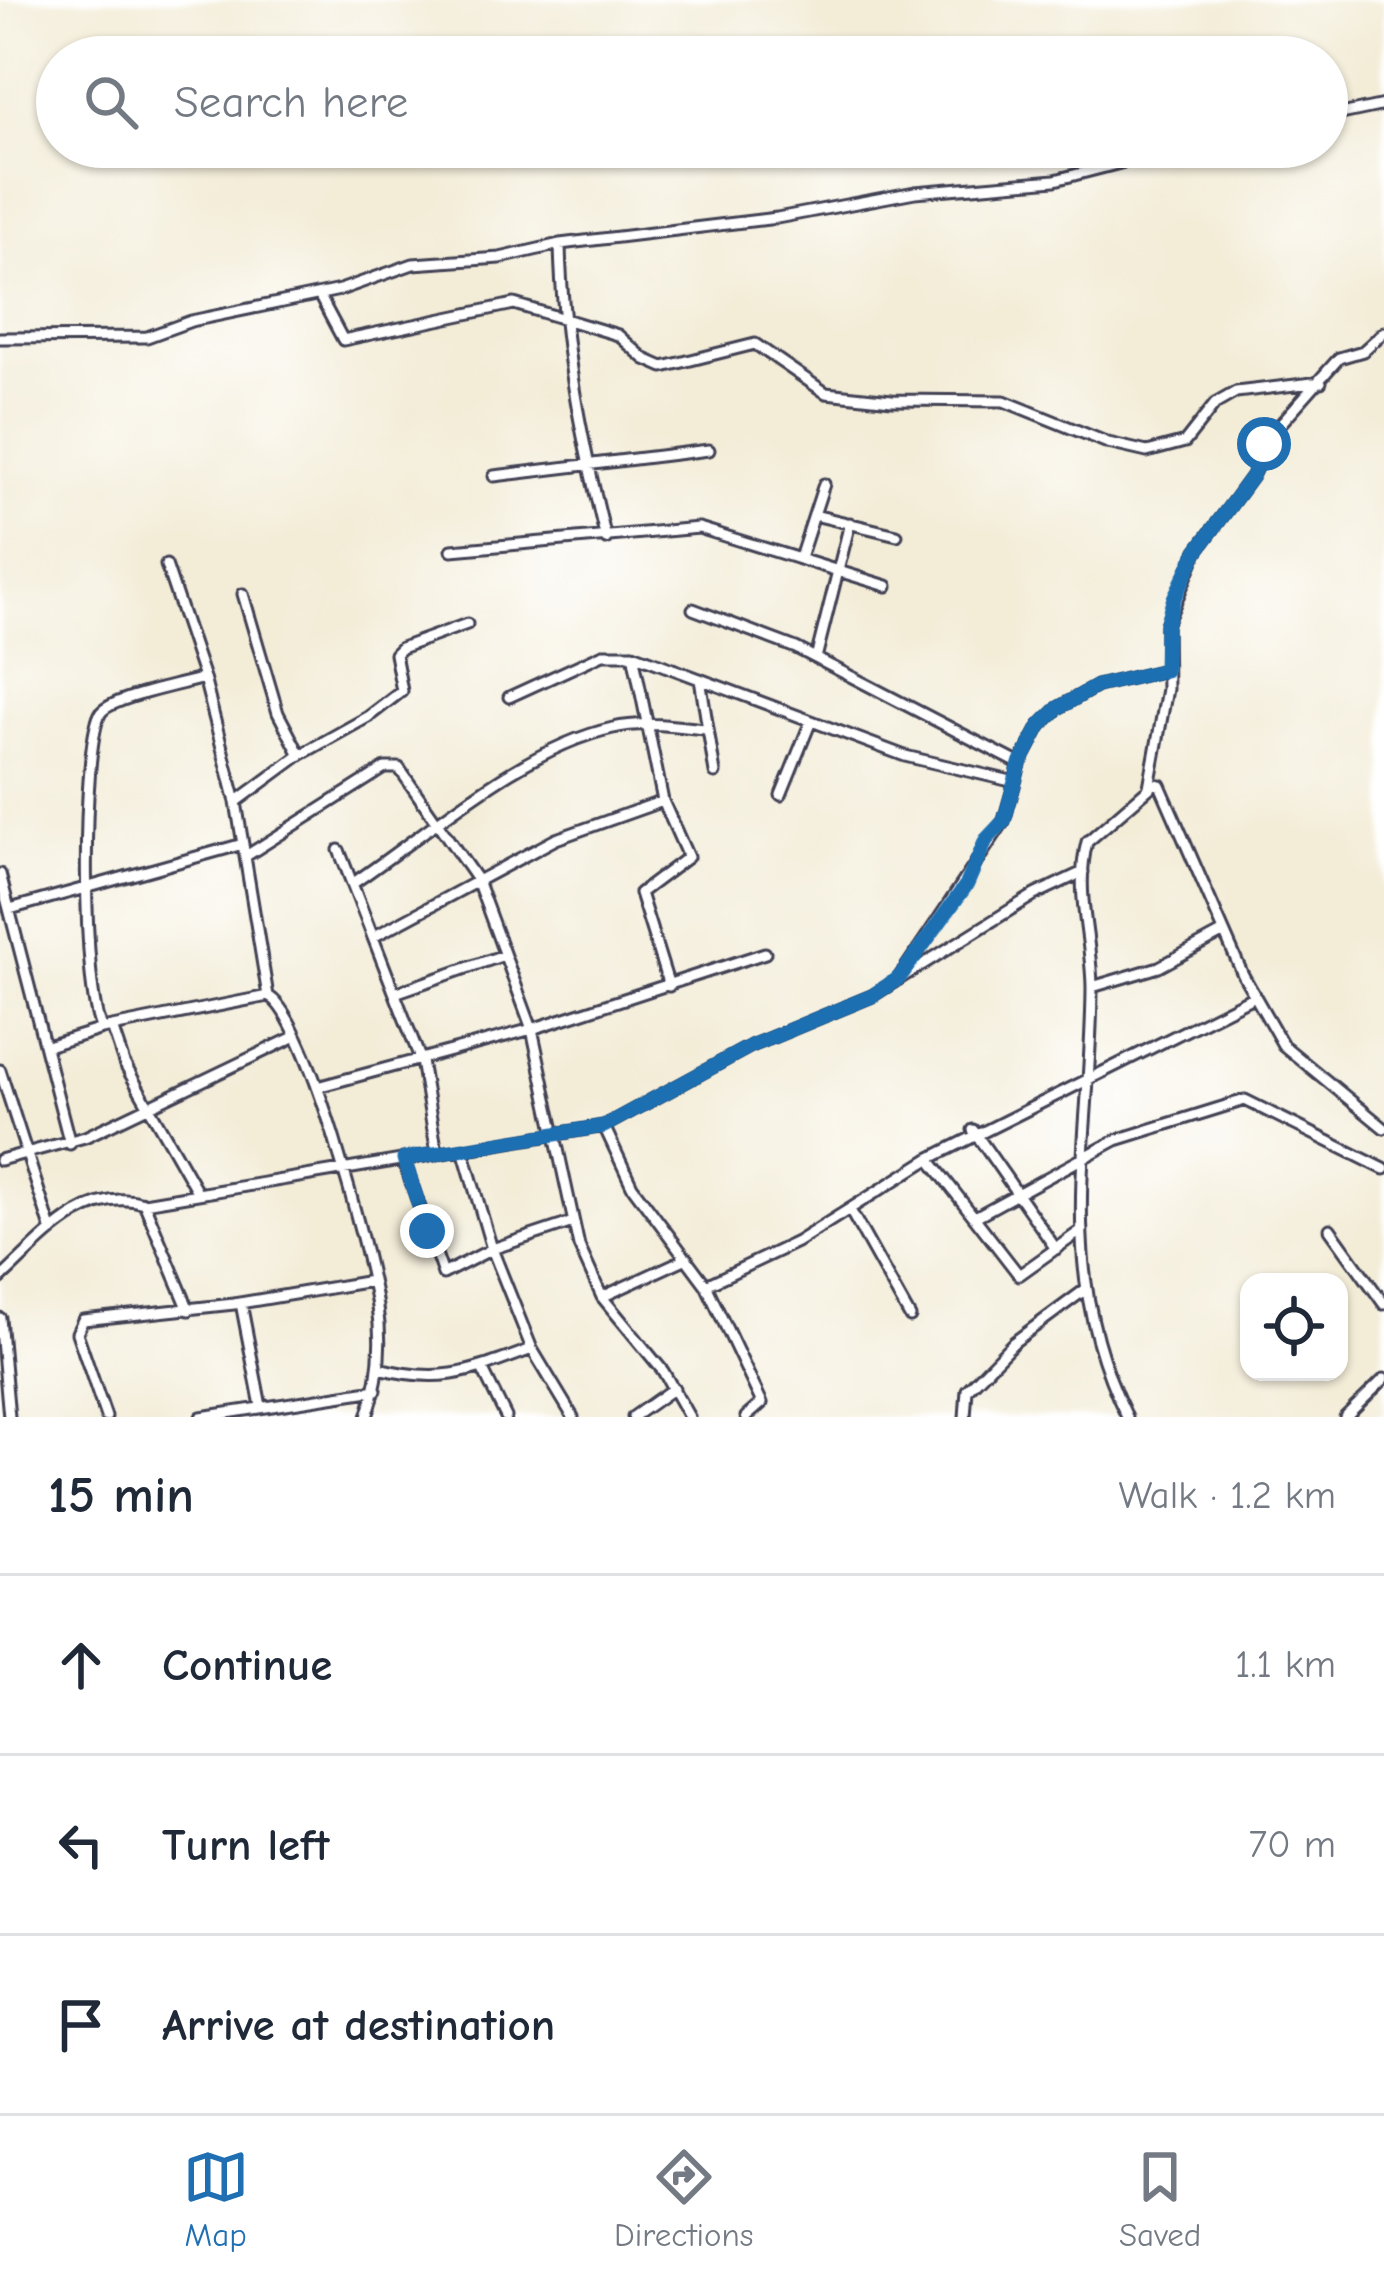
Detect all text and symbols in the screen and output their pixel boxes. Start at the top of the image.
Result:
search box [36,36,1348,168]
icon: search [78,69,144,135]
text: Search here [174,76,408,128]
route start [1237,417,1291,471]
route end [400,1204,454,1258]
map controls [1240,1273,1348,1381]
button: locate [1240,1273,1348,1381]
text: 15 min [48,1466,194,1525]
text: Walk · 1.2 km [1118,1473,1336,1518]
icon: ahead [48,1632,114,1698]
text: Continue [162,1639,332,1691]
text: 1.1 km [1235,1642,1336,1687]
icon: left [48,1812,114,1878]
text: Turn left [162,1819,329,1871]
text: 70 m [1249,1822,1336,1867]
icon: arrive [48,1992,114,2058]
text: Arrive at destination [162,1999,555,2051]
tab: Map [183,2144,249,2254]
tab: Directions [614,2144,754,2254]
tab: Saved [1119,2144,1201,2254]

